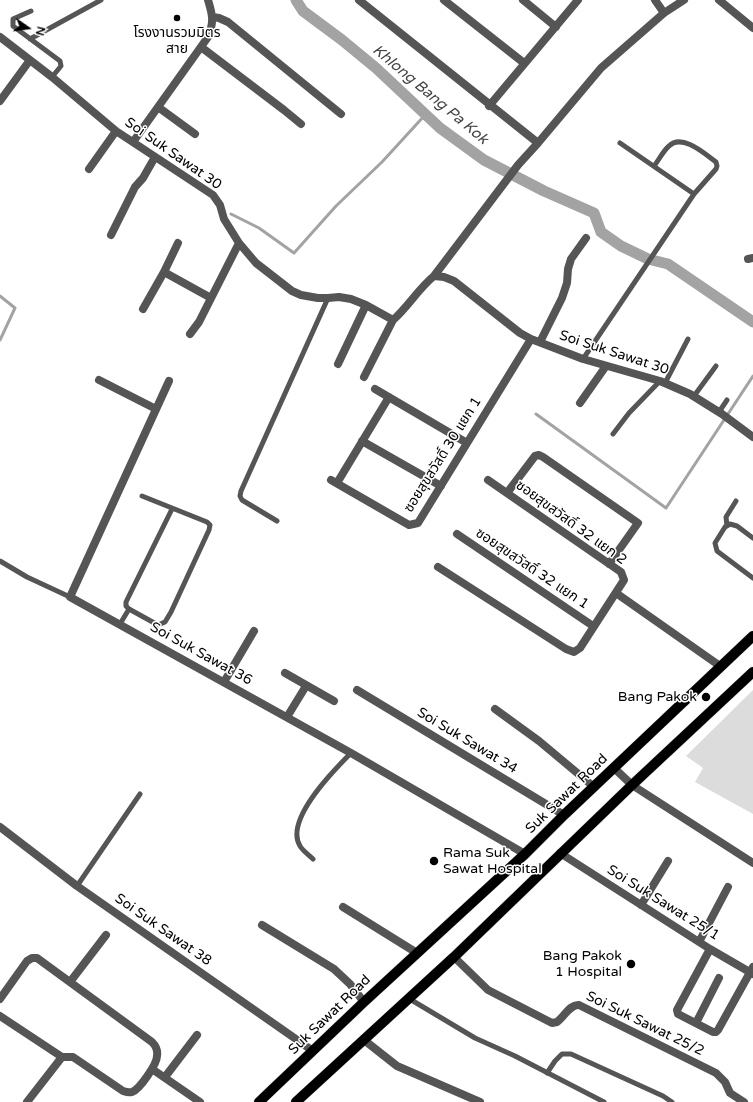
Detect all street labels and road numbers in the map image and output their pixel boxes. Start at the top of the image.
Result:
street label: Soi Suk Sawat 30 [121,114,225,194]
street label: Soi Suk Sawat 30 [557,327,671,379]
street label: ซอยสุขสวัสดิ์ 30 แยก 1 [401,394,485,516]
street label: ซอยสุขสวัสดิ์ 32 แยก 2 [512,477,630,569]
street label: ซอยสุขสวัสดิ์ 32 แยก 1 [472,525,592,613]
street label: Soi Suk Sawat 36 [147,619,255,689]
street label: Soi Suk Sawat 34 [414,704,520,778]
street label: Suk Sawat Road [522,751,612,837]
street label: Soi Suk Sawat 25/1 [604,862,722,944]
street label: Soi Suk Sawat 38 [111,890,215,970]
street label: Suk Sawat Road [285,972,375,1058]
street label: Soi Suk Sawat 25/2 [583,988,707,1060]

